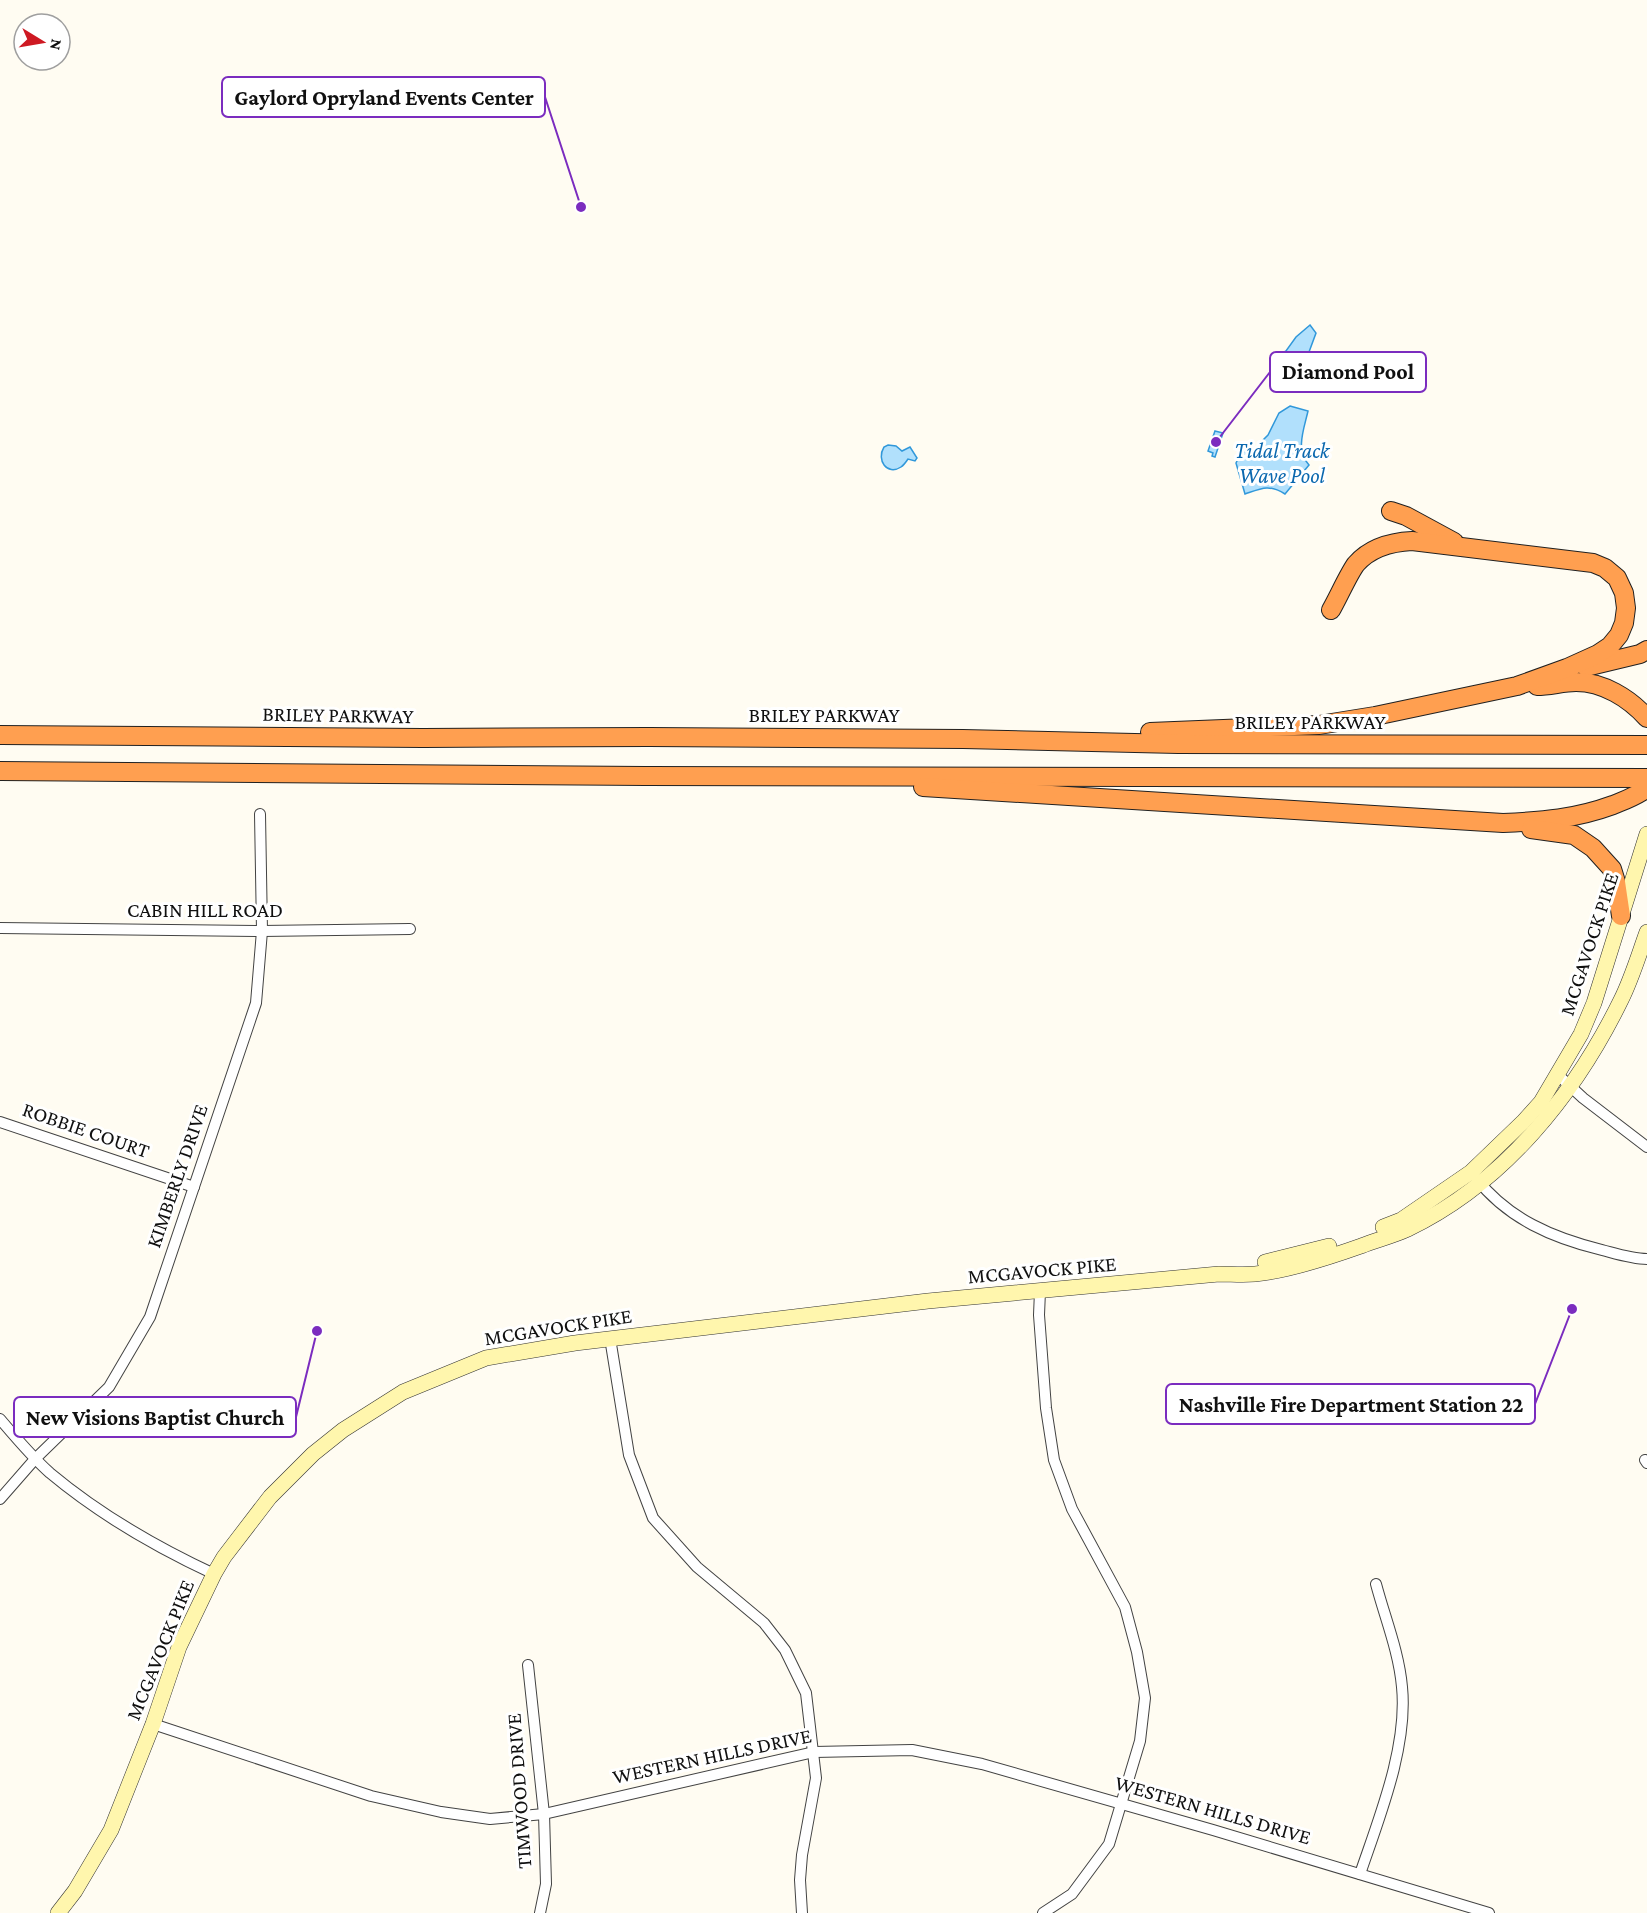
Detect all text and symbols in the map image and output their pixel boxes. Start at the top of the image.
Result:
north arrow [12,12,72,72]
text: N [47,38,66,52]
callout: Gaylord Opryland Events Center [222,77,545,117]
text: Gaylord Opryland Events Center [234,85,534,110]
callout: Diamond Pool [1270,352,1426,392]
text: Diamond Pool [1282,359,1415,384]
water label: Tidal Track Wave Pool [1235,438,1331,488]
street label: BRILEY PARKWAY [262,702,415,728]
street label: BRILEY PARKWAY [748,703,901,727]
street label: BRILEY PARKWAY [1234,710,1387,734]
street label: MCGAVOCK PIKE [1555,869,1623,1019]
street label: CABIN HILL ROAD [127,898,283,922]
street label: ROBBIE COURT [19,1097,153,1163]
street label: KIMBERLY DRIVE [141,1101,213,1251]
street label: MCGAVOCK PIKE [967,1252,1117,1288]
street label: MCGAVOCK PIKE [483,1303,633,1351]
callout: Nashville Fire Department Station 22 [1166,1384,1535,1424]
text: Nashville Fire Department Station 22 [1179,1392,1523,1417]
callout: New Visions Baptist Church [14,1397,296,1437]
text: New Visions Baptist Church [26,1405,285,1430]
street label: MCGAVOCK PIKE [121,1576,199,1724]
street label: TIMWOOD DRIVE [502,1713,536,1869]
street label: WESTERN HILLS DRIVE [610,1723,814,1789]
street label: WESTERN HILLS DRIVE [1112,1771,1314,1849]

